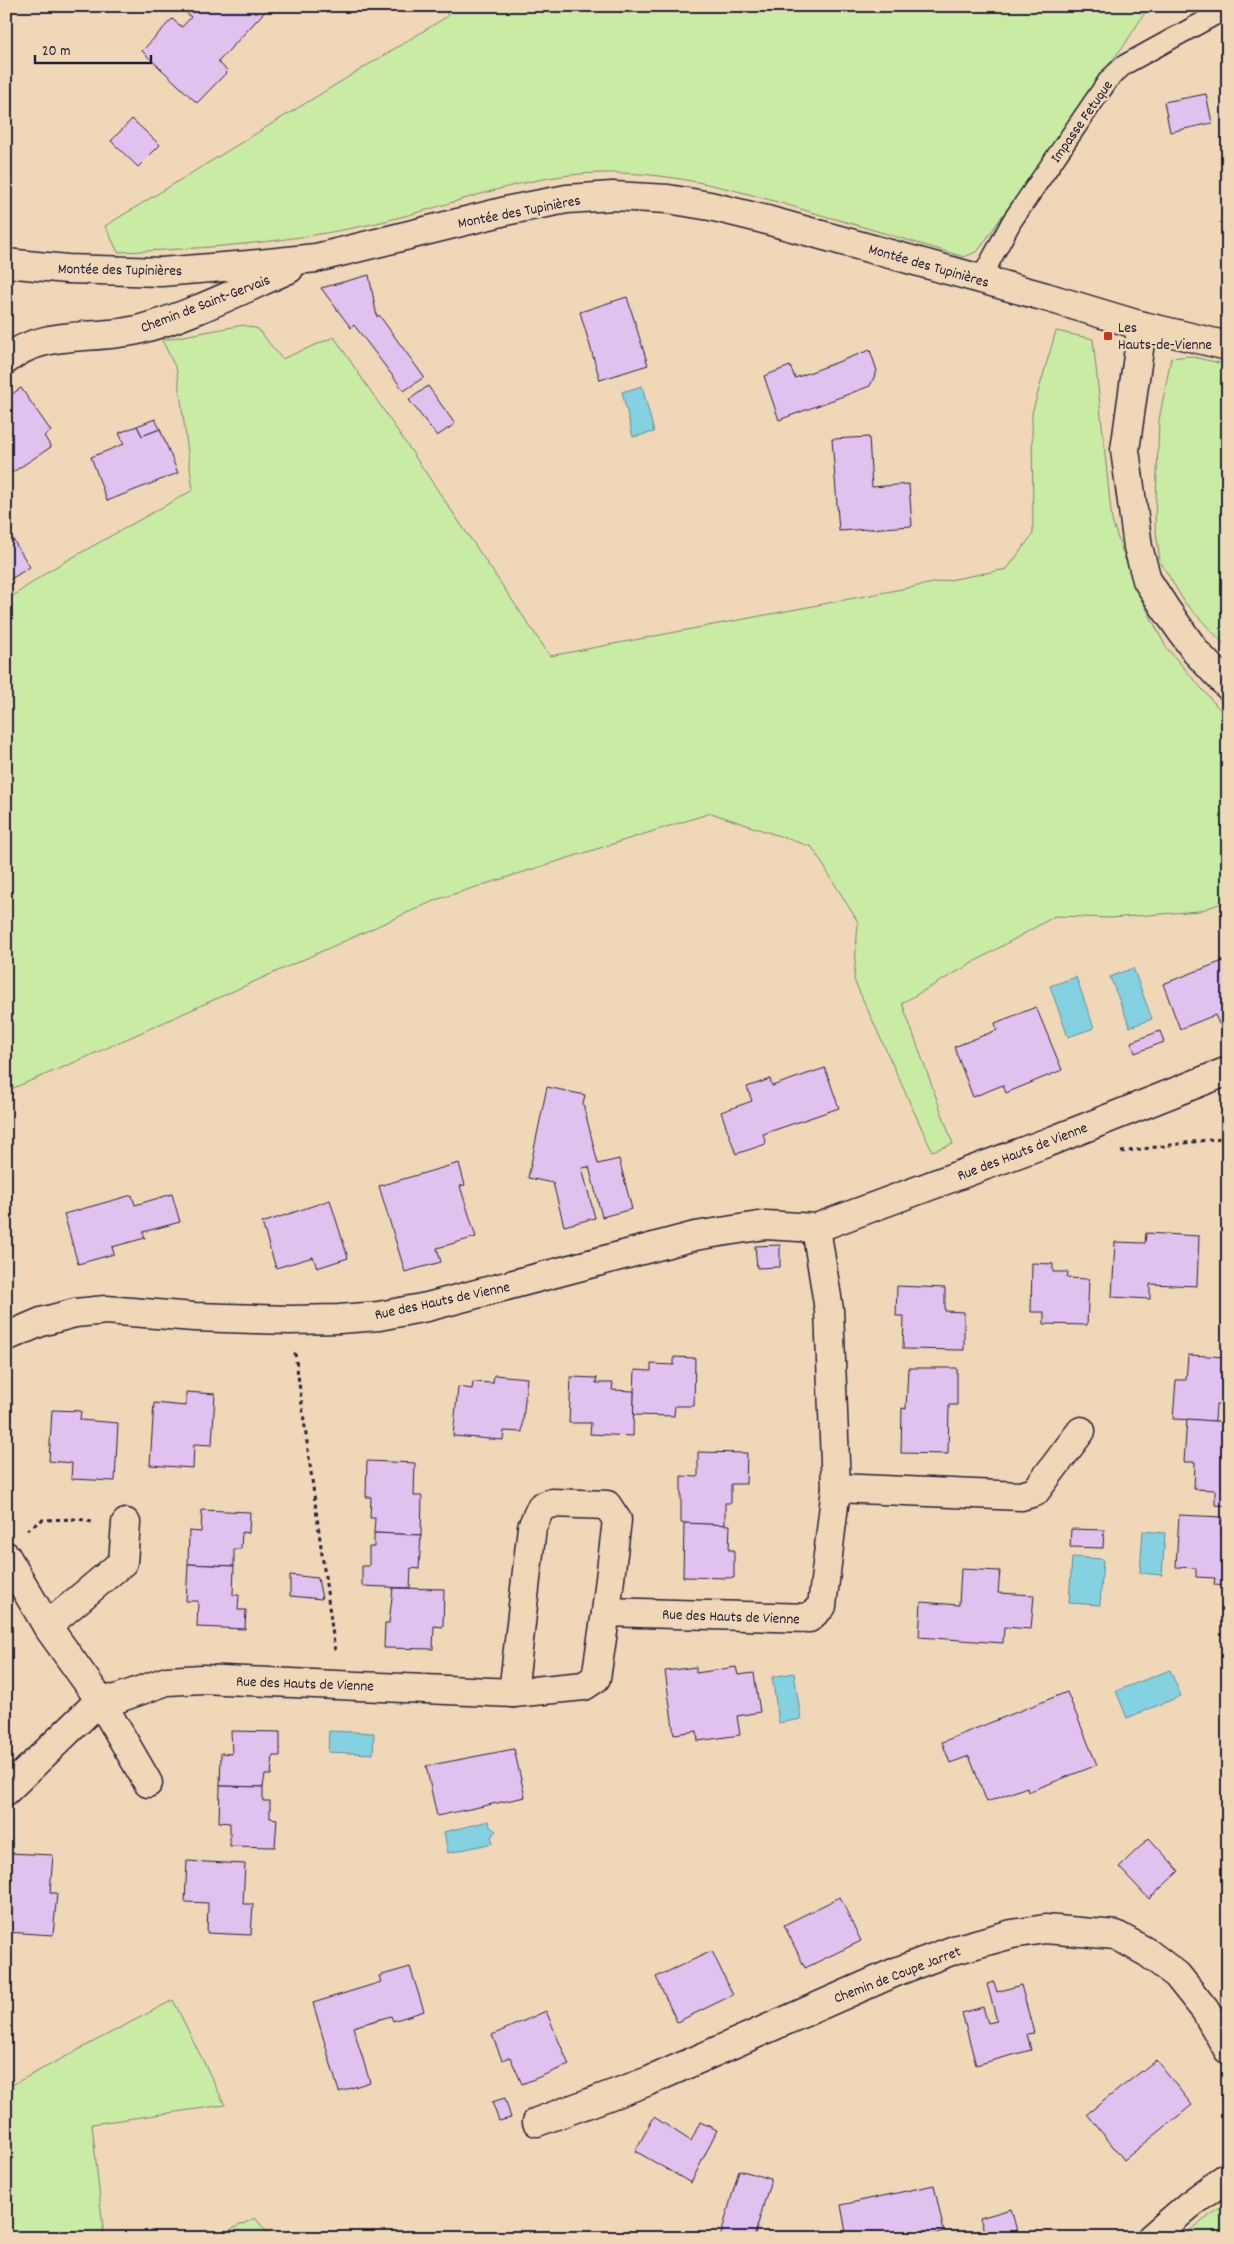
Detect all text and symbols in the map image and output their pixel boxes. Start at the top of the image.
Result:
scale bar [35,32,151,64]
text: 20 m [42,41,70,63]
street label: Impasse Fetuque [1046,76,1120,168]
street label: Montée des Tupinières [456,190,583,236]
street label: Montée des Tupinières [866,239,991,295]
street label: Montée des Tupinières [58,259,182,283]
street label: Chemin de Saint-Gervais [138,270,274,340]
place label: Les Hauts-de-Vienne [1118,318,1212,357]
marker: Les Hauts-de-Vienne [1102,330,1114,342]
street label: Rue des Hauts de Vienne [954,1118,1091,1188]
street label: Rue des Hauts de Vienne [373,1277,512,1327]
street label: Rue des Hauts de Vienne [662,1605,801,1631]
street label: Rue des Hauts de Vienne [236,1672,375,1698]
street label: Chemin de Coupe Jarret [831,1941,965,2010]

